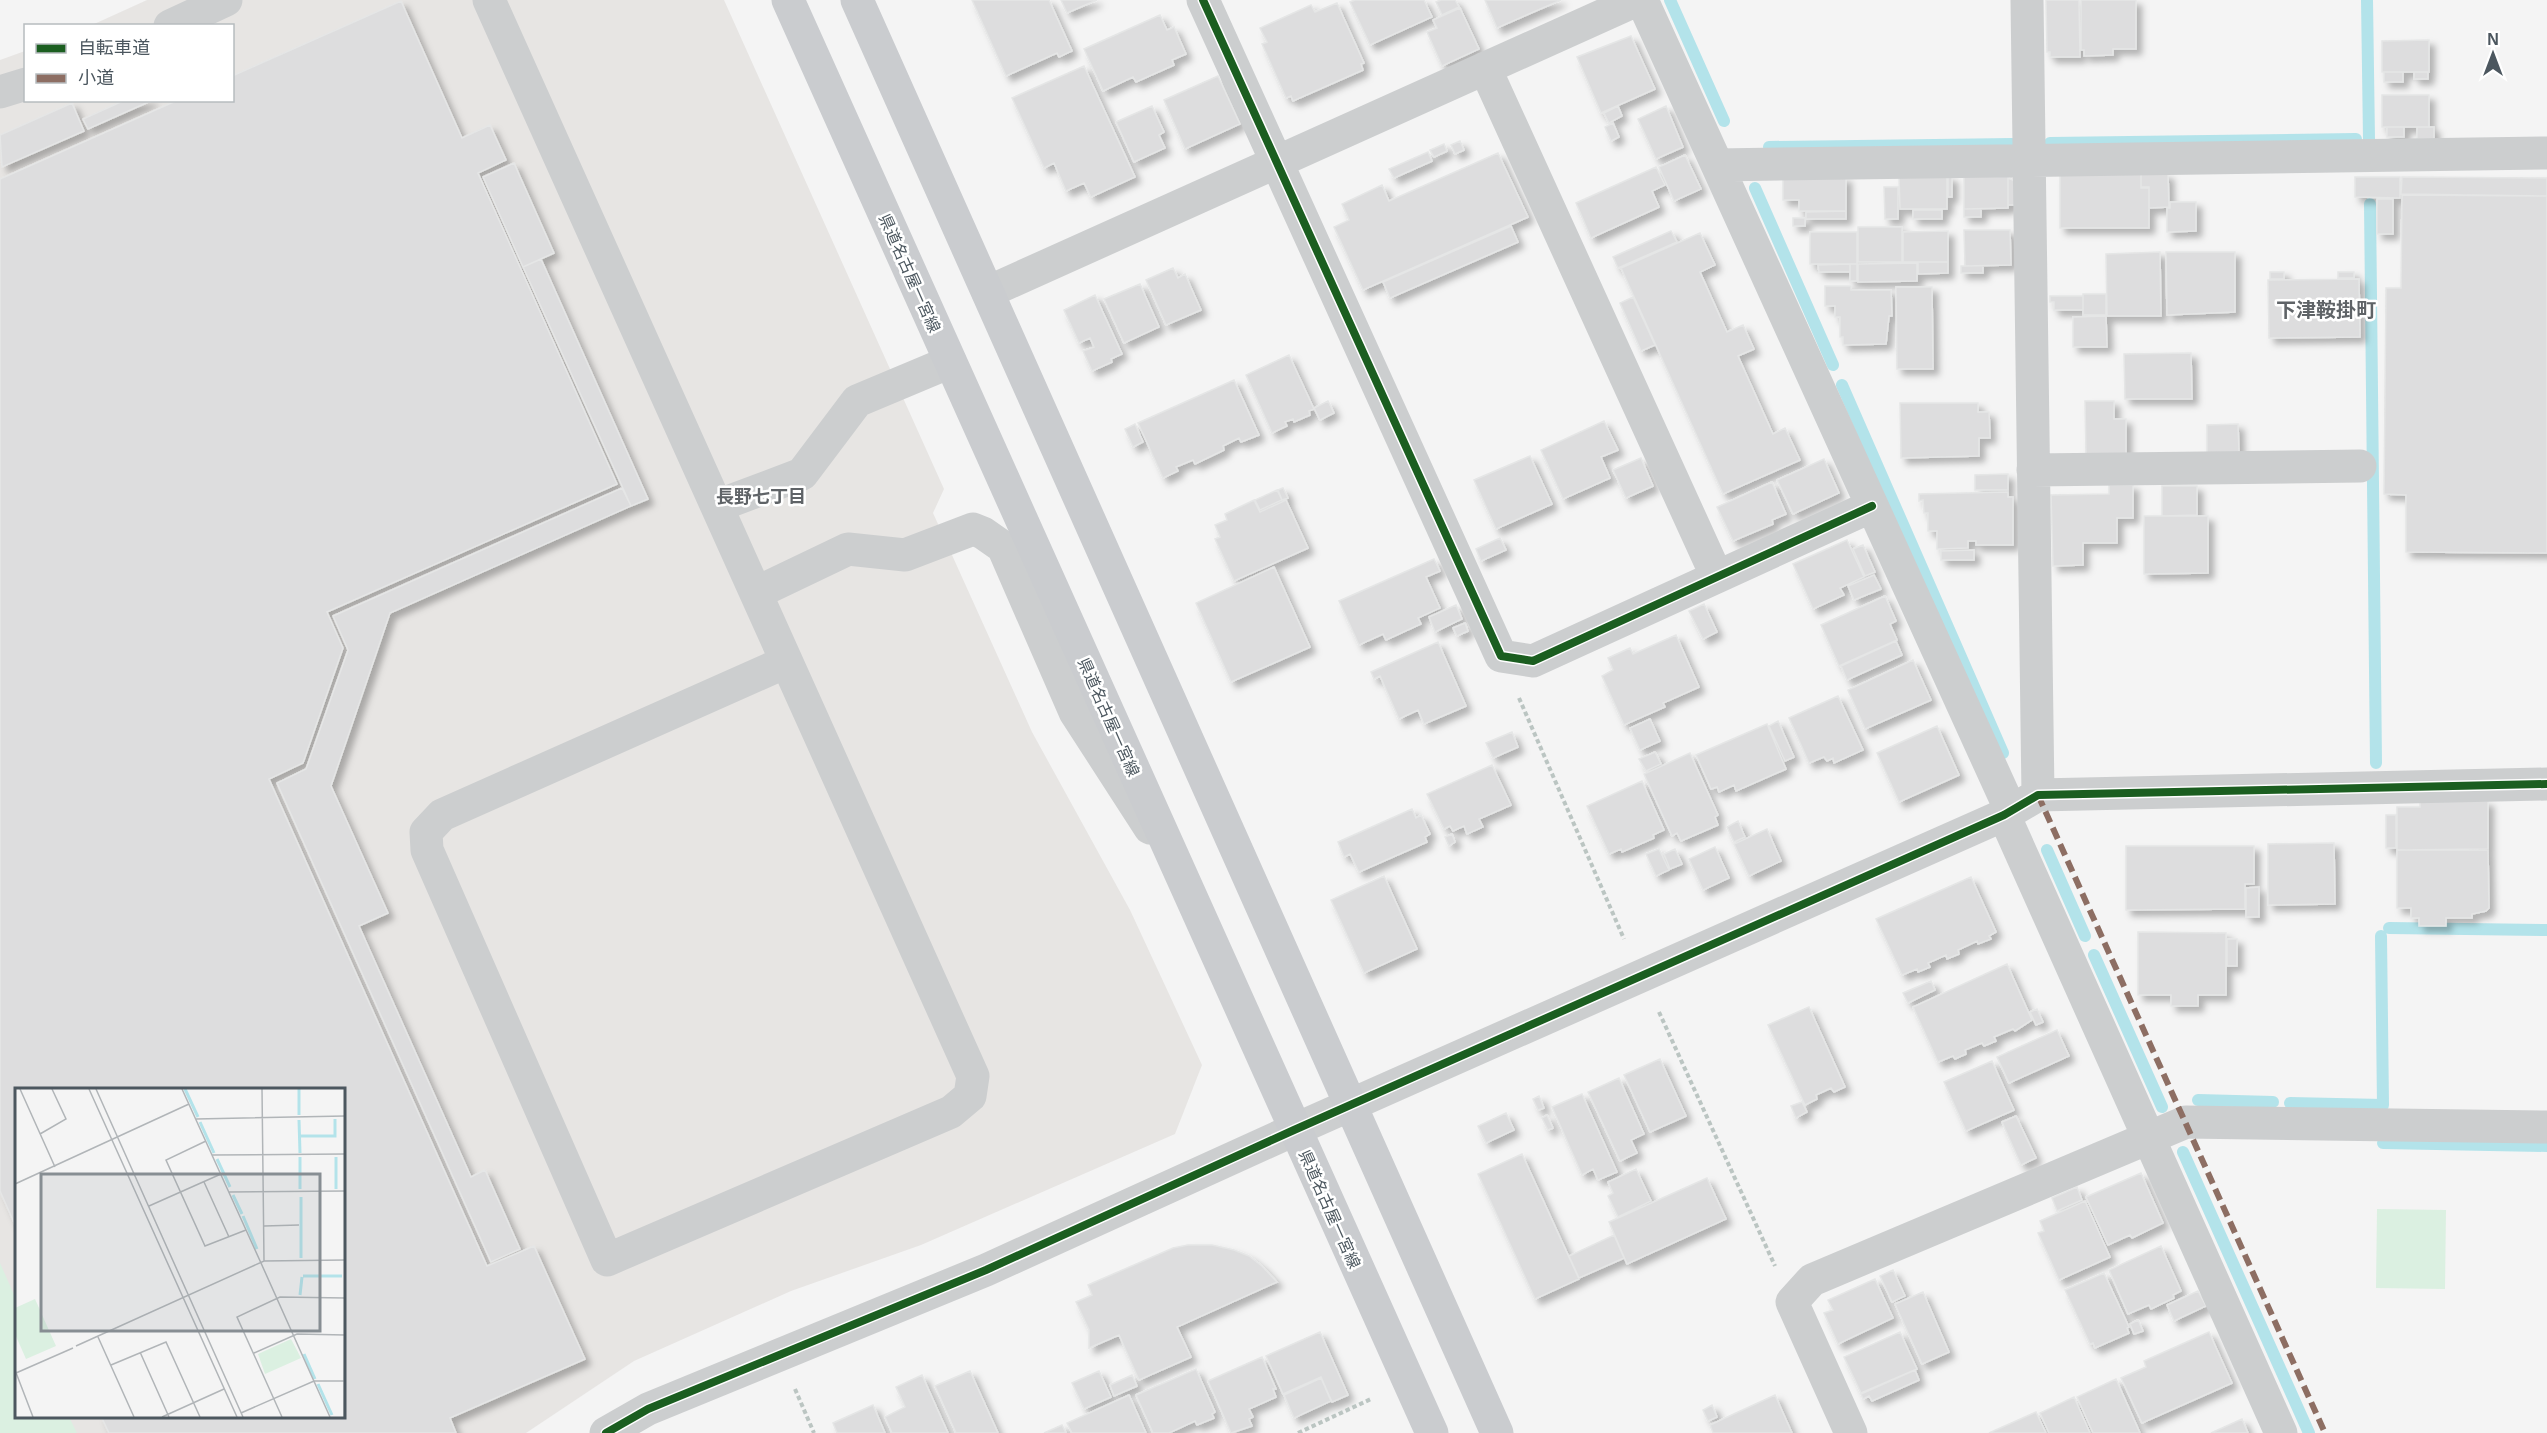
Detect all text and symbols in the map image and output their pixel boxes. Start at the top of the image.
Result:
legend [24,24,234,102]
north arrow [2463,24,2523,84]
text: N [2487,31,2499,48]
text: 自転車道 [78,38,150,58]
text: 小道 [78,68,114,88]
street label: 県道名古屋一宮線 [876,211,943,335]
district label: 下津鞍掛町 [2276,299,2376,321]
district label: 長野七丁目 [716,487,806,507]
street label: 県道名古屋一宮線 [1075,655,1142,779]
inset map [15,1088,345,1418]
street label: 県道名古屋一宮線 [1296,1147,1363,1271]

